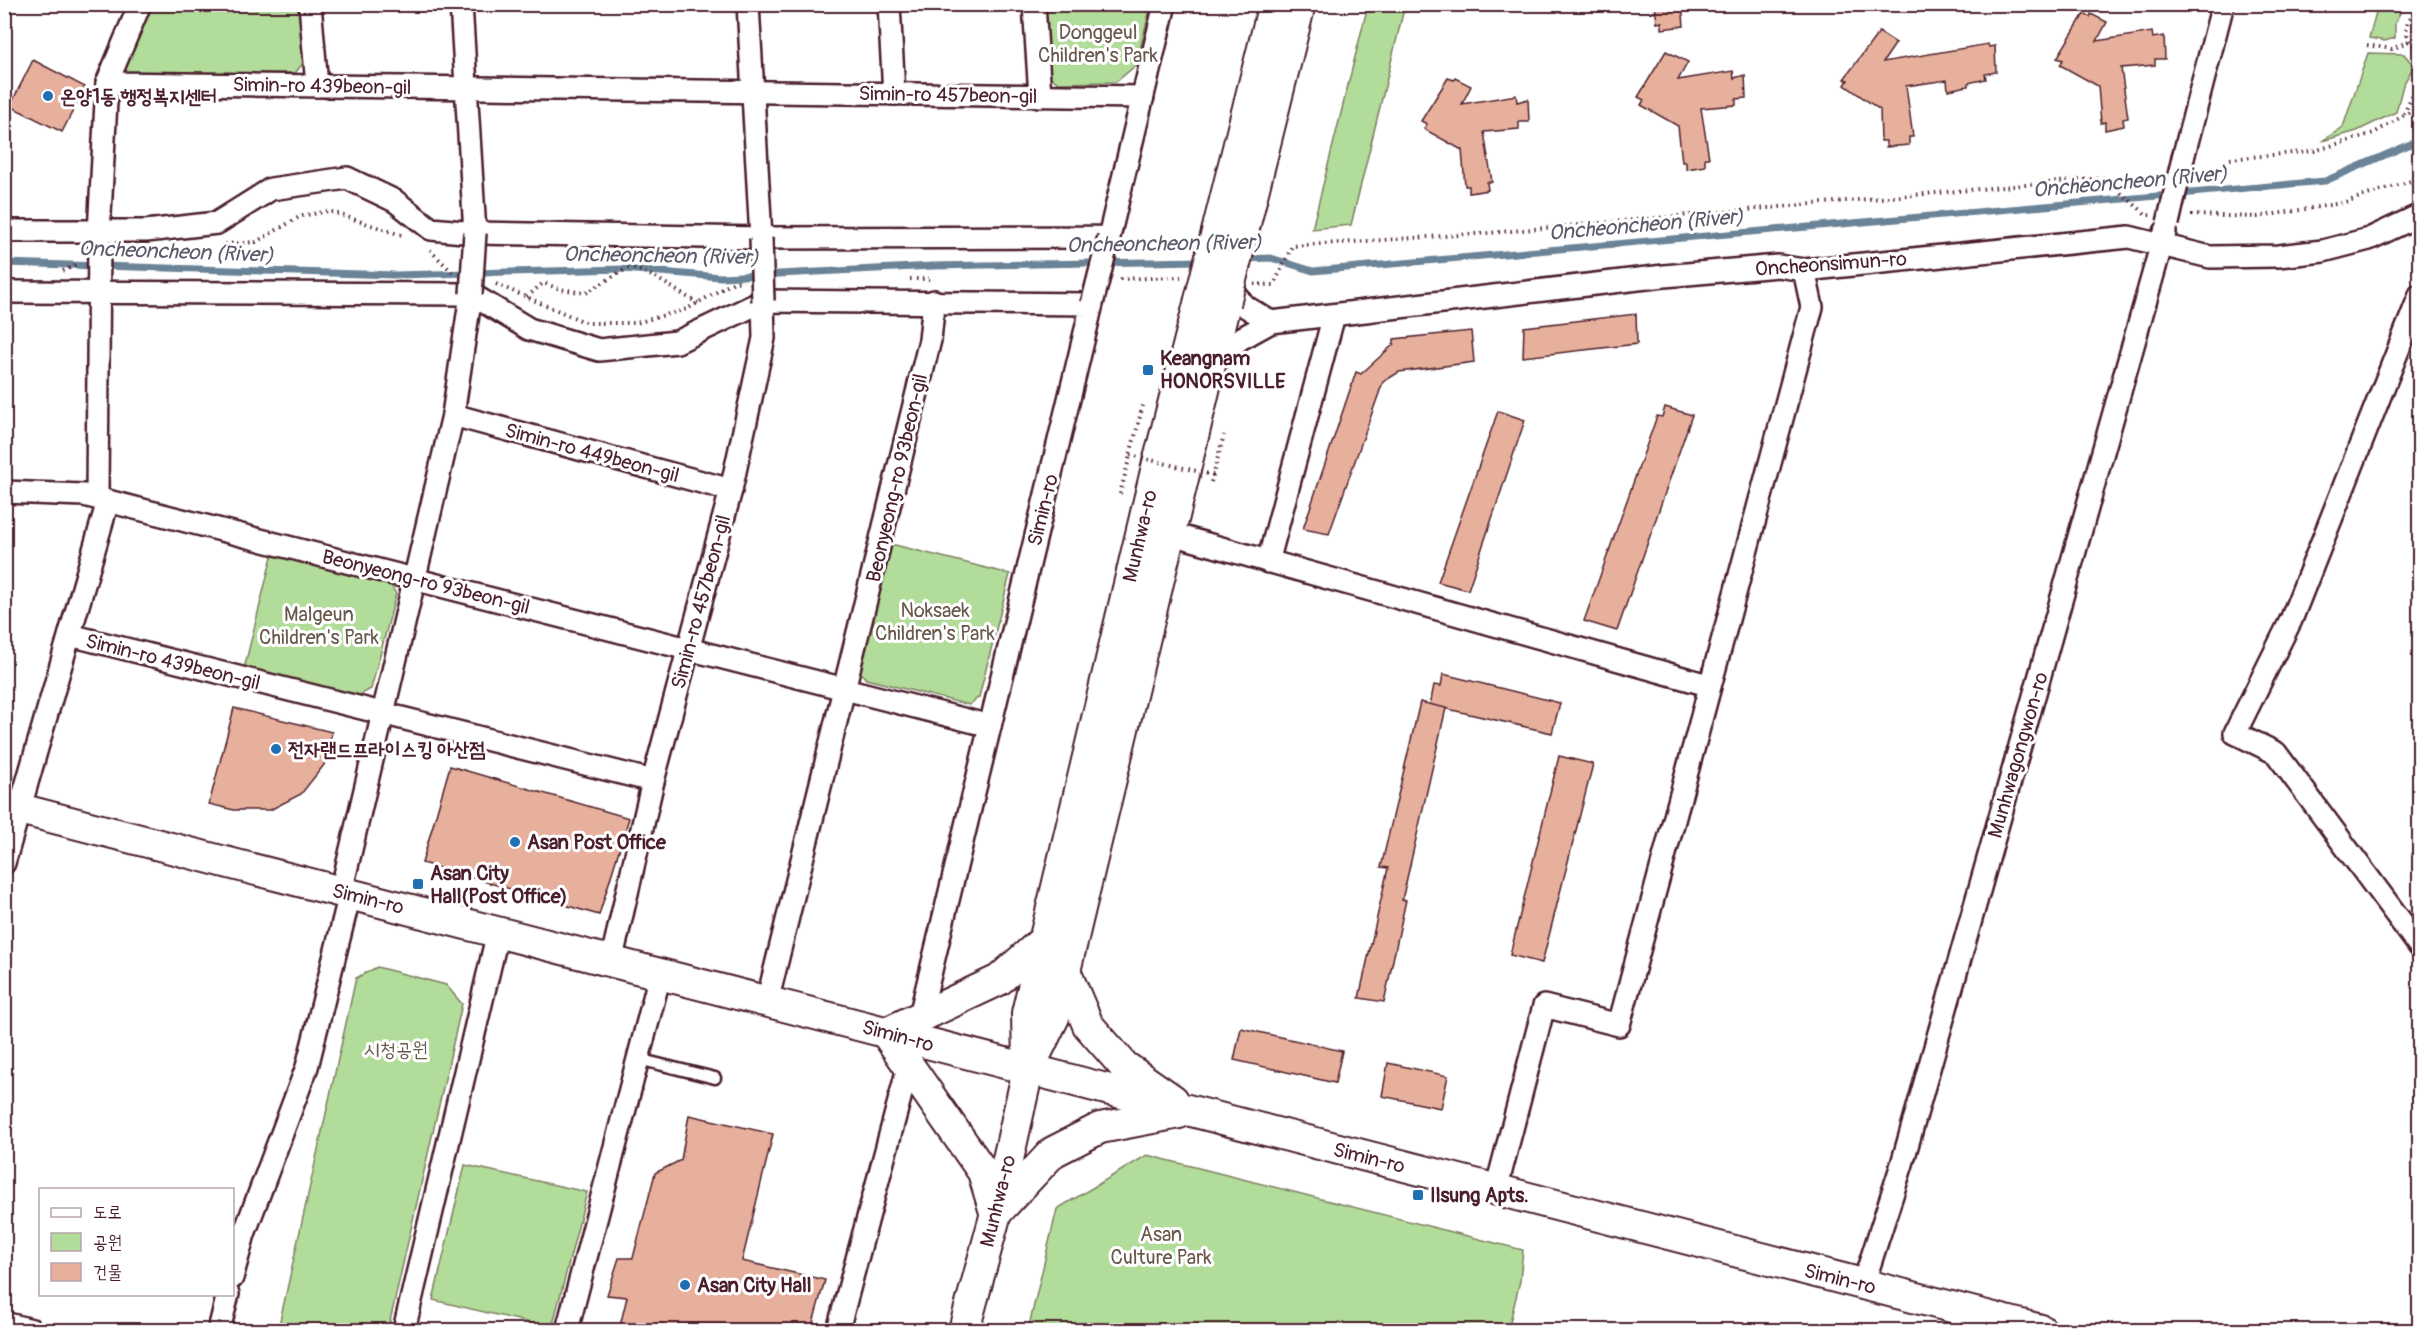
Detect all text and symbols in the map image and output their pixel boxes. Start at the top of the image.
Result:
park label: Donggeul Children's Park [1038,20,1159,68]
street label: Simin-ro 439beon-gil [232,72,412,100]
street label: Simin-ro 457beon-gil [858,81,1038,109]
place label: 온양1동 행정복지센터 [60,84,217,109]
marker: 온양1동 행정복지센터 [41,89,55,103]
water label: Oncheoncheon (River) [2032,160,2228,204]
water label: Oncheoncheon (River) [1548,203,1744,247]
water label: Oncheoncheon (River) [1066,229,1262,259]
water label: Oncheoncheon (River) [78,235,274,269]
water label: Oncheoncheon (River) [563,241,759,271]
street label: Oncheonsimun-ro [1754,246,1908,282]
place label: Keangnam HONORSVILLE [1160,346,1286,394]
marker: Keangnam HONORSVILLE [1141,363,1155,377]
street label: Beonyeong-ro 93beon-gil [861,371,933,585]
street label: Simin-ro 449beon-gil [502,418,682,488]
street label: Simin-ro [1022,471,1064,549]
street label: Munhwa-ro [1117,487,1163,585]
street label: Simin-ro 457beon-gil [666,512,736,692]
street label: Beonyeong-ro 93beon-gil [320,544,532,620]
park label: Noksaek Children's Park [875,598,996,646]
park label: Malgeun Children's Park [259,602,380,650]
street label: Simin-ro 439beon-gil [83,628,263,696]
street label: Munhwagongwon-ro [1982,669,2054,841]
place label: 전자랜드프라이스킹 아산점 [288,737,485,762]
marker: 전자랜드프라이스킹 아산점 [269,742,283,756]
place label: Asan Post Office [527,830,667,855]
marker: Asan Post Office [508,835,522,849]
place label: Asan City Hall(Post Office) [430,861,567,909]
marker: Asan City Hall(Post Office) [411,877,425,891]
street label: Simin-ro [329,878,407,920]
street label: Simin-ro [859,1014,937,1058]
park label: 시청공원 [364,1037,428,1062]
street label: Simin-ro [1330,1137,1408,1179]
street label: Munhwa-ro [975,1152,1022,1250]
place label: Ilsung Apts. [1430,1183,1529,1208]
legend [39,1188,234,1296]
marker: Ilsung Apts. [1411,1188,1425,1202]
text: 도로 [93,1201,122,1224]
park label: Asan Culture Park [1110,1222,1212,1270]
text: 공원 [93,1231,122,1254]
street label: Simin-ro [1801,1258,1879,1300]
text: 건물 [93,1261,122,1284]
place label: Asan City Hall [697,1273,812,1298]
marker: Asan City Hall [678,1278,692,1292]

